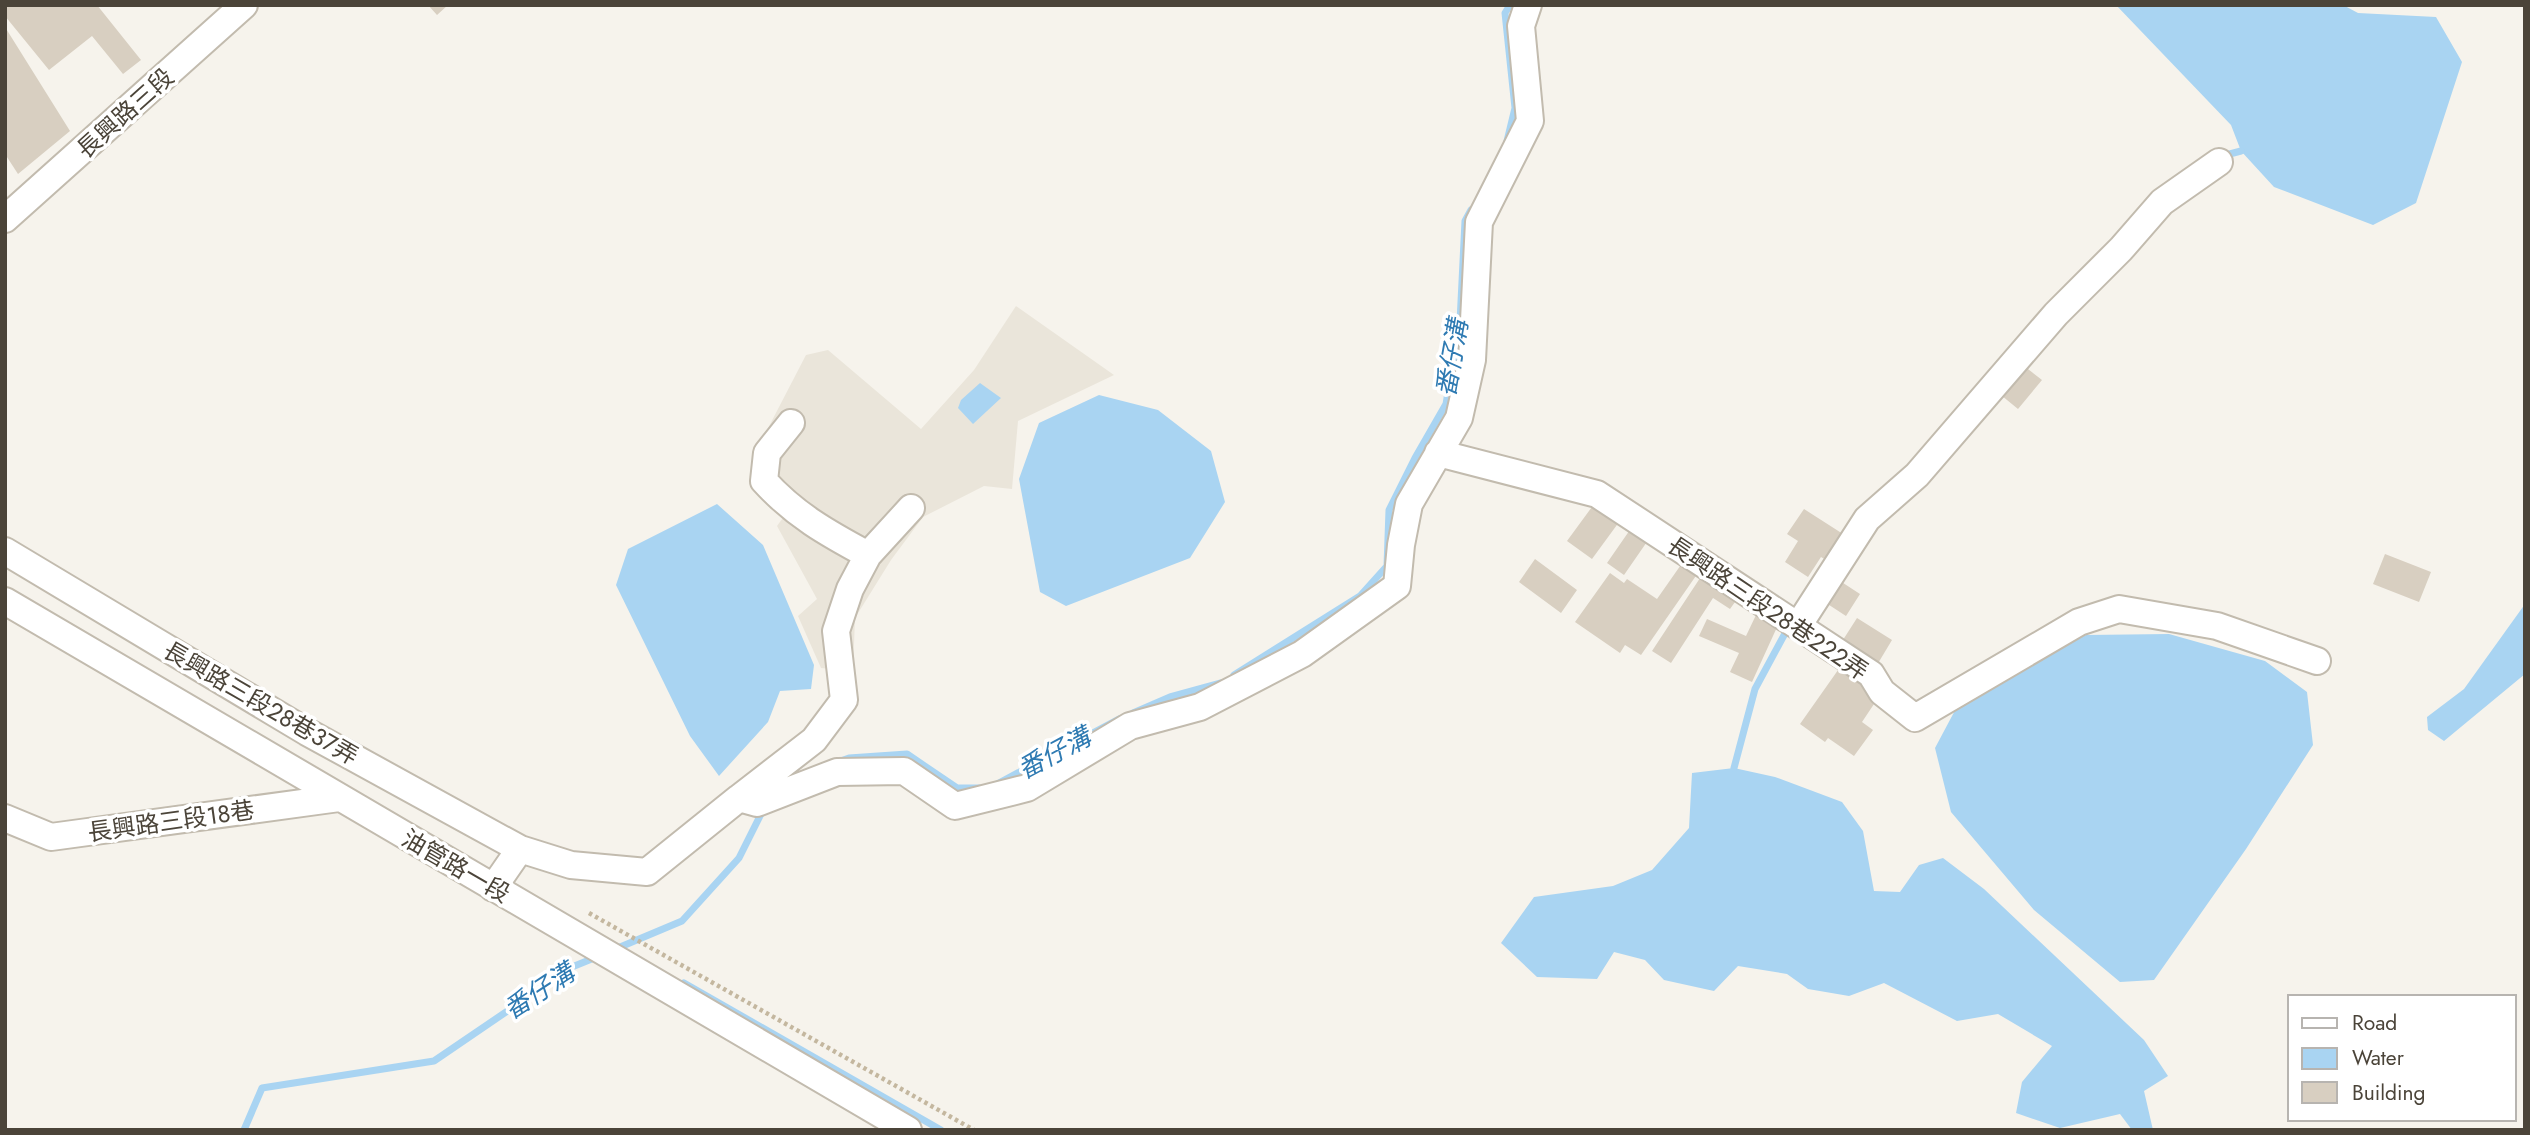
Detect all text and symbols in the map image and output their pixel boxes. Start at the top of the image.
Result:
street label: 長興路三段 [69,60,181,166]
water label: 番仔溝 [1427,312,1478,400]
street label: 長興路三段28巷222弄 [1660,528,1876,688]
street label: 長興路三段28巷37弄 [157,633,365,773]
water label: 番仔溝 [1011,716,1101,788]
street label: 長興路三段18巷 [85,792,257,850]
street label: 油管路一段 [395,821,517,911]
water label: 番仔溝 [496,952,585,1028]
legend [2288,995,2516,1121]
text: Road [2352,1008,2397,1038]
text: Water [2352,1043,2405,1073]
text: Building [2352,1078,2425,1108]

